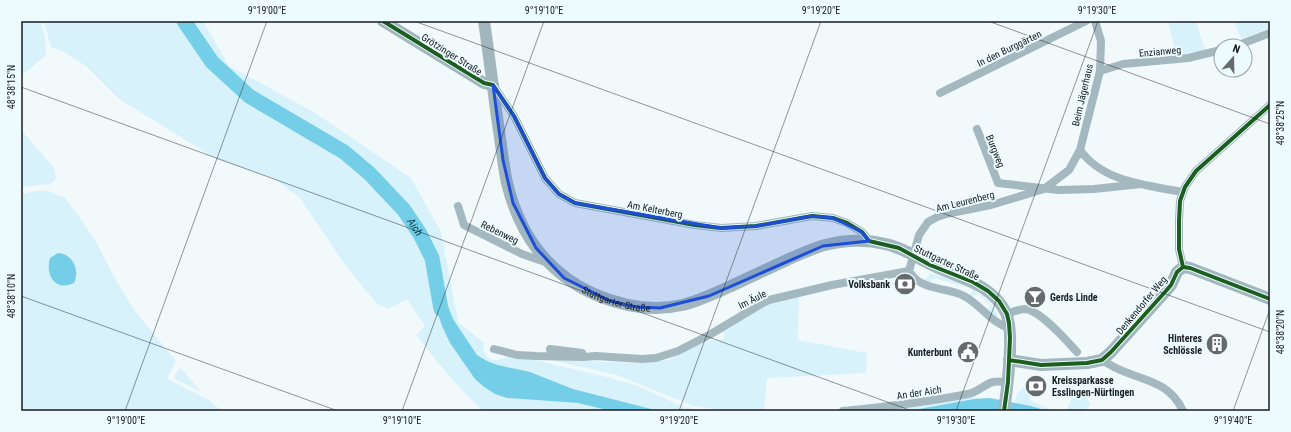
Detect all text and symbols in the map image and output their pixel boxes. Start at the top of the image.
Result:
text: 9°19'00"E [248,5,286,16]
text: 9°19'10"E [525,5,563,16]
text: 9°19'20"E [802,5,840,16]
text: 9°19'30"E [1078,5,1116,16]
street label: In den Burggärten [975,28,1043,69]
street label: Grötzinger Straße [420,31,484,78]
north arrow [1213,38,1253,78]
text: N [1231,42,1242,56]
street label: Enzianweg [1139,44,1182,59]
street label: Beim Jägerhaus [1070,62,1095,127]
text: 48°38'15"N [6,65,17,109]
text: 48°38'25"N [1275,101,1286,145]
street label: Burgweg [984,133,1007,169]
street label: Am Leurenberg [935,189,996,214]
street label: Am Kelterberg [626,199,684,220]
water label: Aich [404,215,425,239]
street label: Rebenweg [479,219,520,246]
street label: Stuttgarter Straße [912,243,981,282]
bank icon: Volksbank [892,271,918,297]
text: 48°38'10"N [6,274,17,318]
street label: Denkendorfer Weg [1114,274,1169,337]
place label: Volksbank [848,279,890,290]
street label: Stuttgarter Straße [580,284,651,314]
bar icon: Gerds Linde [1022,284,1048,310]
street label: Im Äule [736,287,768,311]
place label: Gerds Linde [1050,292,1098,303]
text: 48°38'20"N [1275,310,1286,354]
building icon: Hinteres Schlössle [1204,331,1230,357]
place label: Hinteres Schlössle [1163,333,1202,356]
public building icon: Kunterbunt [955,339,981,365]
place label: Kunterbunt [908,347,952,358]
bank icon: Kreissparkasse Esslingen-Nürtingen [1023,373,1049,399]
place label: Kreissparkasse Esslingen-Nürtingen [1052,375,1134,398]
street label: An der Aich [896,383,943,401]
text: 9°19'00"E [107,415,145,426]
text: 9°19'10"E [383,415,421,426]
text: 9°19'20"E [660,415,698,426]
text: 9°19'30"E [937,415,975,426]
text: 9°19'40"E [1214,415,1252,426]

